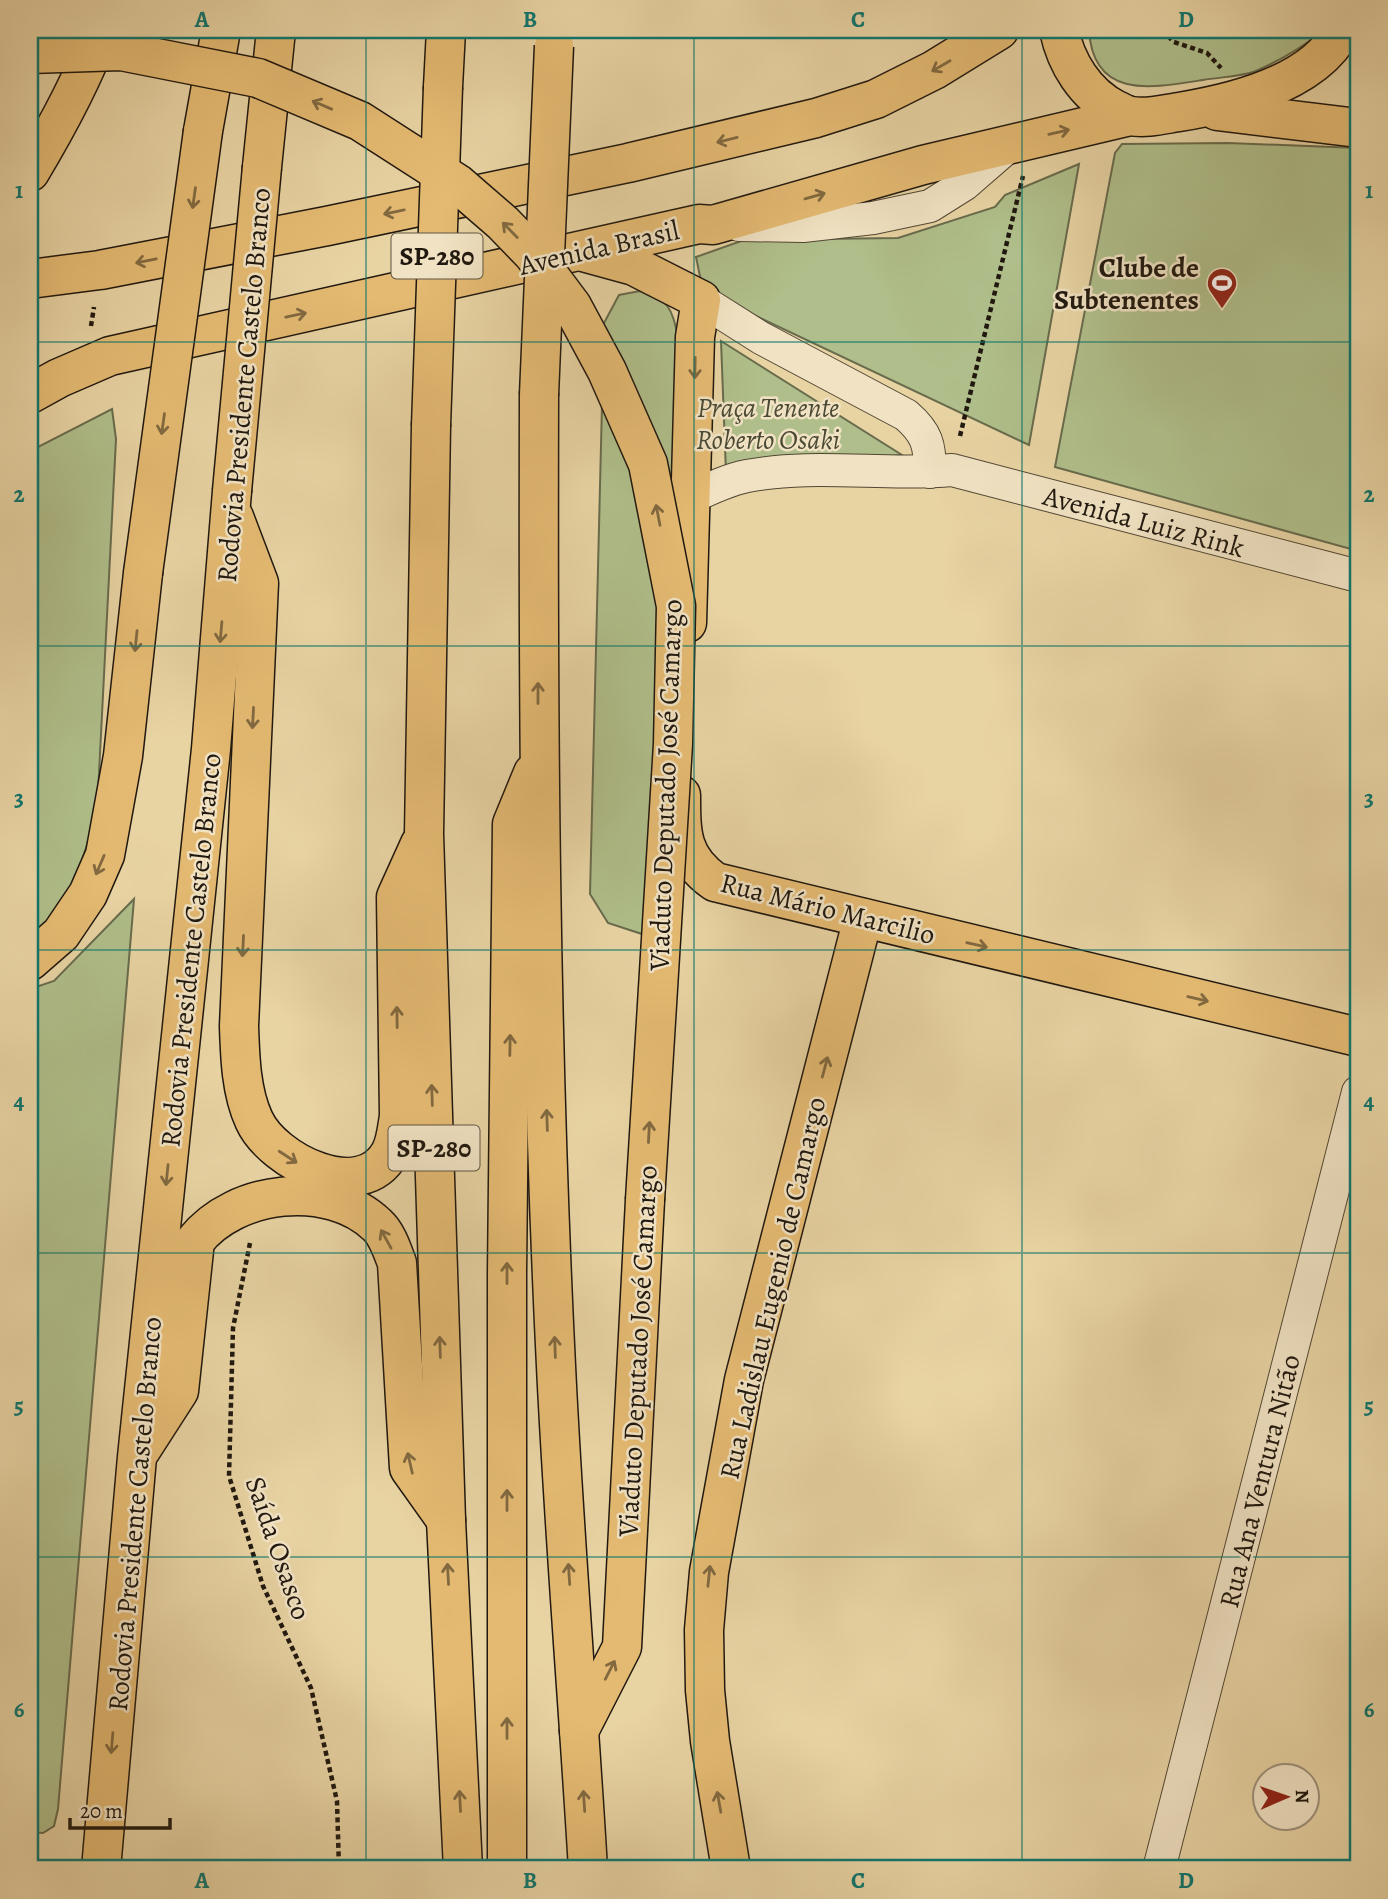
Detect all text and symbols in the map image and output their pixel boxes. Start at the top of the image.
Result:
text: A [194,4,210,35]
text: B [523,4,537,35]
text: C [851,4,865,35]
text: D [1178,4,1194,35]
one-way arrow [931,60,952,73]
one-way arrow [312,98,334,111]
one-way arrow [1047,125,1070,139]
one-way arrow [716,134,739,147]
text: 1 [15,175,23,206]
text: 1 [1365,175,1373,206]
street label: Rodovia Presidente Castelo Branco [208,186,280,584]
one-way arrow [187,187,200,209]
one-way arrow [803,189,826,202]
one-way arrow [383,206,406,220]
street label: Avenida Brasil [514,211,683,285]
one-way arrow [502,222,519,239]
road number: SP-280 [392,233,482,278]
place label: Clube de Subtenentes [1054,249,1199,319]
one-way arrow [135,255,158,269]
sports icon: Clube de Subtenentes [1205,266,1239,310]
one-way arrow [284,308,307,322]
one-way arrow [688,356,701,379]
park label: Praça Tenente Roberto Osaki [696,389,840,459]
one-way arrow [157,412,170,435]
street label: Avenida Luiz Rink [1038,477,1249,567]
text: 2 [13,479,25,510]
text: 2 [1363,479,1375,510]
one-way arrow [651,504,665,527]
street label: Viaduto Deputado José Camargo [640,599,691,972]
one-way arrow [214,620,227,643]
one-way arrow [129,629,142,652]
one-way arrow [532,682,545,705]
one-way arrow [247,707,260,730]
street label: Rodovia Presidente Castelo Branco [151,751,231,1149]
text: 3 [14,783,24,814]
text: 3 [1364,783,1374,814]
one-way arrow [93,854,106,875]
street label: Rua Mário Marcilio [716,864,939,954]
one-way arrow [236,934,249,957]
one-way arrow [965,939,988,953]
one-way arrow [1187,993,1209,1006]
one-way arrow [390,1005,404,1028]
one-way arrow [503,1034,516,1057]
one-way arrow [819,1057,832,1079]
one-way arrow [425,1083,439,1106]
text: 4 [14,1086,25,1117]
text: 4 [1364,1086,1375,1117]
street label: Rua Ladislau Eugenio de Camargo [710,1093,835,1483]
one-way arrow [540,1108,553,1131]
one-way arrow [643,1121,656,1144]
road number: SP-280 [388,1126,480,1170]
one-way arrow [278,1150,297,1165]
one-way arrow [160,1164,173,1186]
street label: Viaduto Deputado José Camargo [609,1164,667,1539]
one-way arrow [379,1229,393,1249]
one-way arrow [500,1261,514,1284]
street label: Rodovia Presidente Castelo Branco [99,1315,171,1713]
one-way arrow [433,1335,447,1358]
one-way arrow [549,1336,562,1359]
street label: Rua Ana Ventura Nitão [1210,1350,1310,1612]
text: 5 [14,1390,24,1421]
text: 5 [1364,1390,1374,1421]
one-way arrow [403,1452,416,1474]
street label: Saída Osasco [236,1472,320,1625]
one-way arrow [500,1489,514,1512]
one-way arrow [442,1563,455,1586]
one-way arrow [563,1563,576,1586]
one-way arrow [702,1565,715,1587]
one-way arrow [603,1660,617,1681]
text: 6 [14,1694,25,1725]
text: 6 [1364,1694,1375,1725]
one-way arrow [500,1716,514,1739]
one-way arrow [105,1731,118,1754]
north arrow [1252,1762,1322,1832]
scale bar [70,1787,170,1831]
text: N [1289,1789,1315,1804]
one-way arrow [453,1790,466,1813]
one-way arrow [577,1790,590,1813]
one-way arrow [712,1791,725,1814]
text: 20 m [80,1797,123,1825]
text: A [194,1865,210,1896]
text: B [523,1865,537,1896]
text: C [851,1865,865,1896]
text: D [1178,1865,1194,1896]

